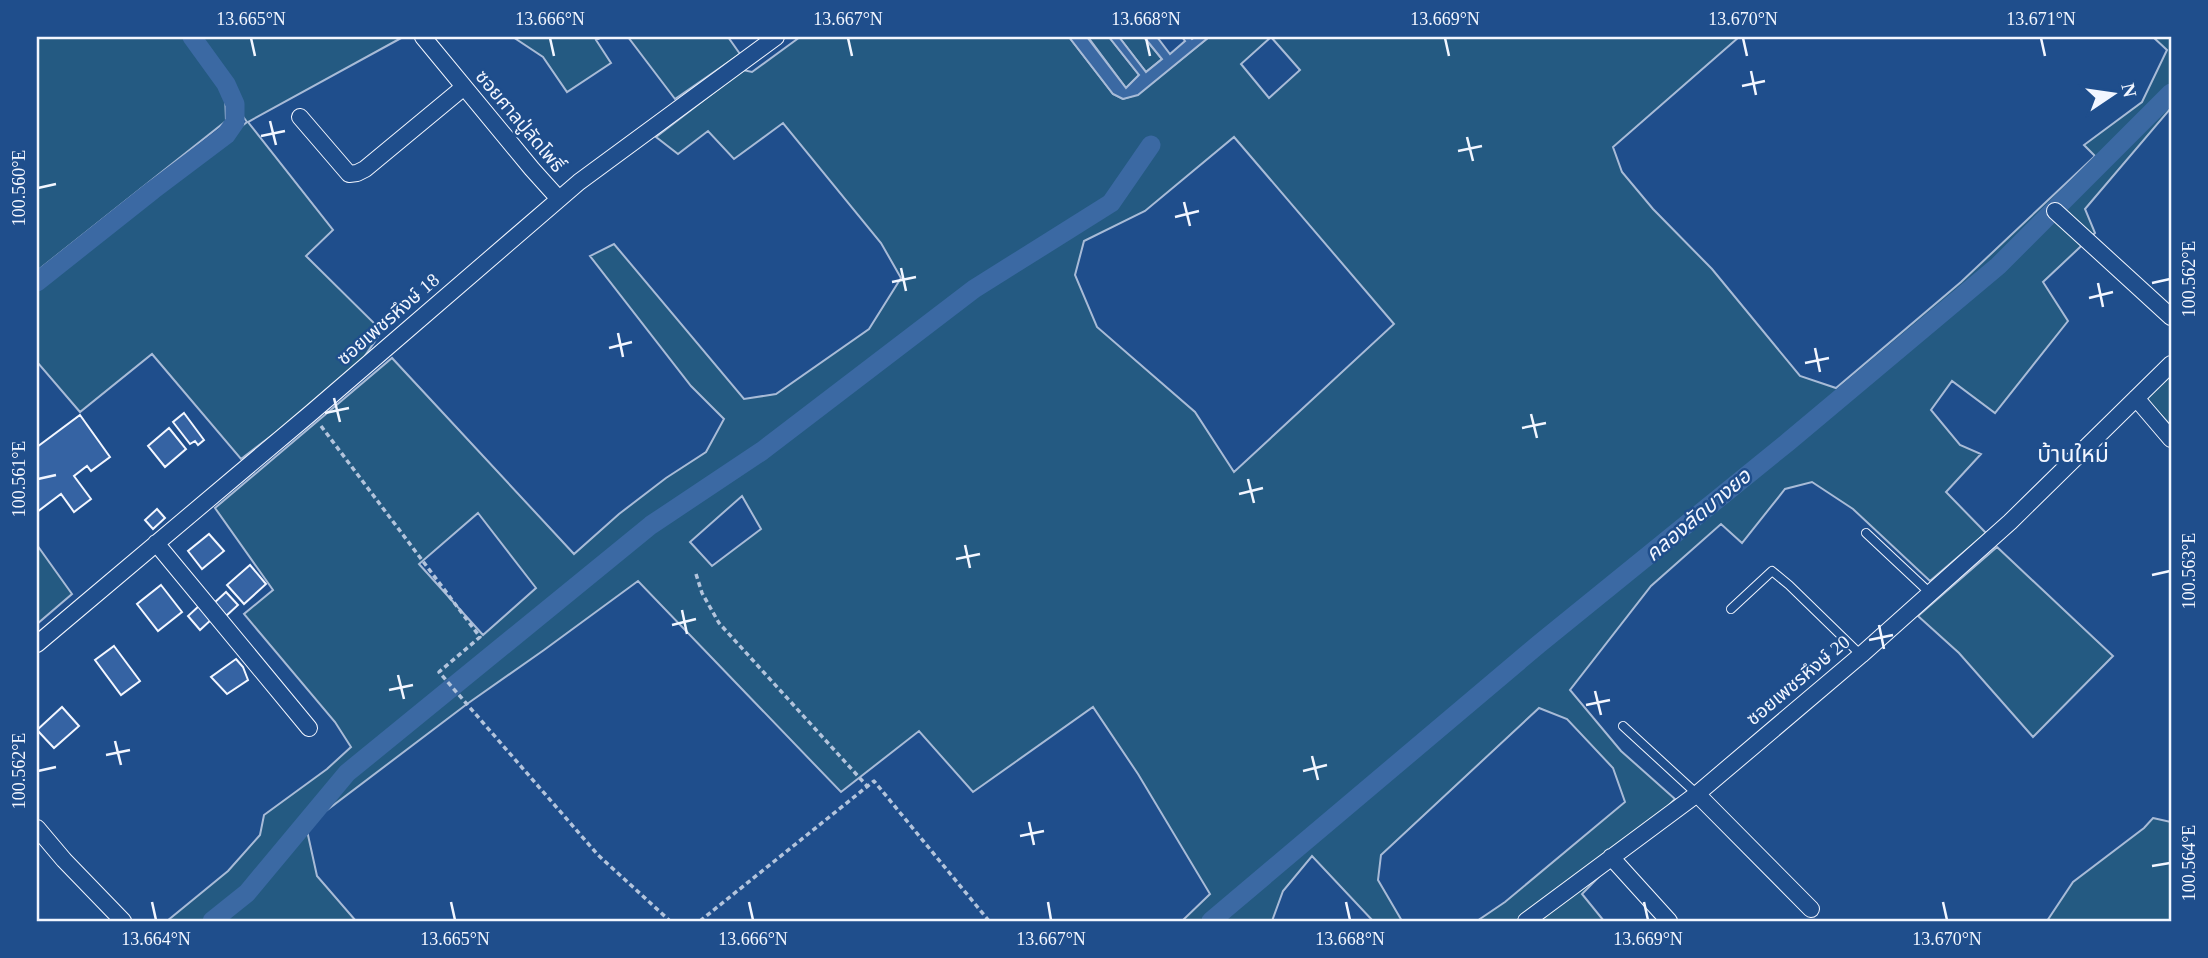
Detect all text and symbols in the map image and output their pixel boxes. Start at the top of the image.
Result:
text: 13.665°N [216,9,286,29]
text: 13.666°N [515,9,585,29]
text: 13.667°N [813,9,883,29]
text: 13.668°N [1111,9,1181,29]
text: 13.669°N [1410,9,1480,29]
text: 13.670°N [1708,9,1778,29]
text: 13.671°N [2006,9,2076,29]
north arrow [2078,60,2148,130]
street label: ซอยศาลปู่ลัดโพธิ์ [470,65,570,178]
text: N [2117,81,2141,100]
text: 100.560°E [9,150,29,226]
text: 100.562°E [2179,241,2199,317]
street label: ซอยเพชรหึงษ์ 18 [333,269,443,369]
text: 100.561°E [9,441,29,517]
district label: บ้านใหม่ [2037,442,2109,467]
water label: คลองลัดบางยอ [1640,463,1756,566]
text: 100.563°E [2179,533,2199,609]
street label: ซอยเพชรหึงษ์ 20 [1742,631,1854,729]
text: 100.562°E [9,733,29,809]
text: 100.564°E [2179,825,2199,901]
text: 13.664°N [121,929,191,949]
text: 13.665°N [420,929,490,949]
text: 13.666°N [718,929,788,949]
text: 13.667°N [1016,929,1086,949]
text: 13.668°N [1315,929,1385,949]
text: 13.669°N [1613,929,1683,949]
text: 13.670°N [1912,929,1982,949]

